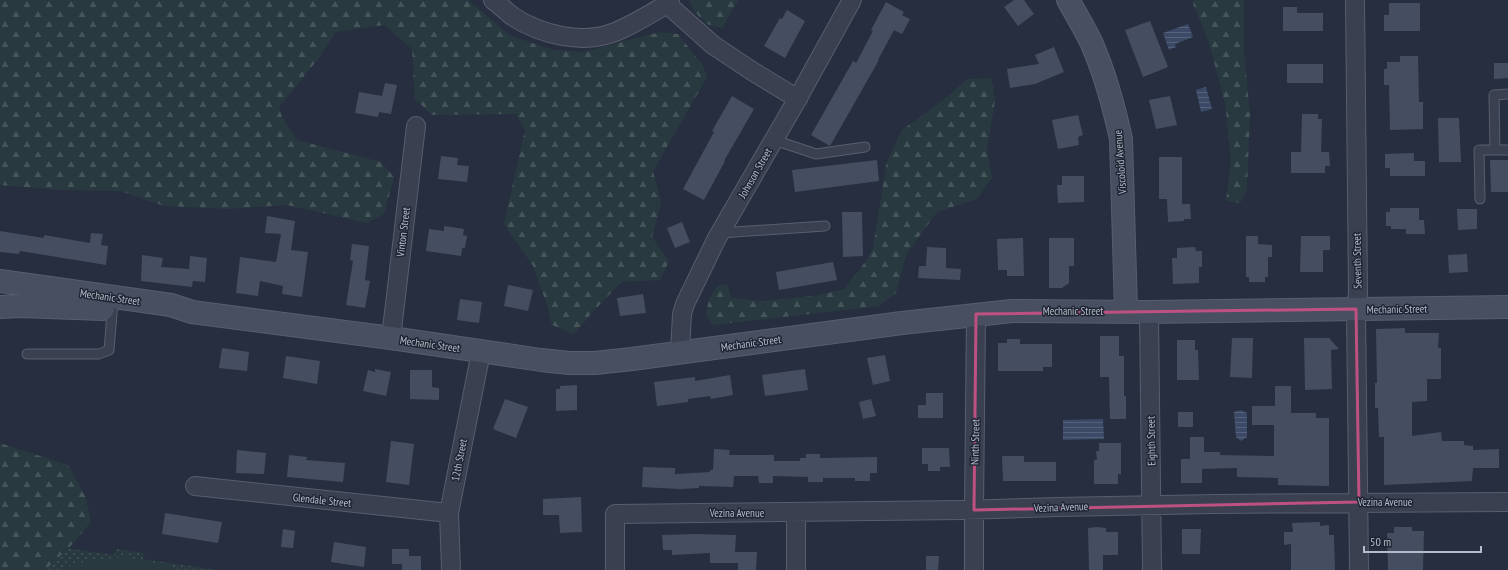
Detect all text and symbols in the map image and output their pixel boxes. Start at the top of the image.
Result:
street label: Viscoloid Avenue [1111,129,1129,195]
street label: Johnson Street [735,145,775,201]
street label: Vinton Street [393,206,413,259]
street label: Seventh Street [1350,233,1364,289]
street label: Mechanic Street [79,286,141,308]
street label: Mechanic Street [1367,301,1427,317]
street label: Mechanic Street [1043,304,1103,318]
street label: Mechanic Street [720,332,782,354]
street label: Mechanic Street [399,333,461,355]
street label: Eighth Street [1144,416,1158,466]
street label: Ninth Street [968,419,982,465]
street label: 12th Street [448,438,470,482]
street label: Glendale Street [292,490,352,510]
street label: Vezina Avenue [1357,495,1413,509]
street label: Vezina Avenue [1033,499,1089,515]
street label: Vezina Avenue [709,506,765,520]
scale bar [1364,528,1481,554]
text: 50 m [1370,534,1391,549]

